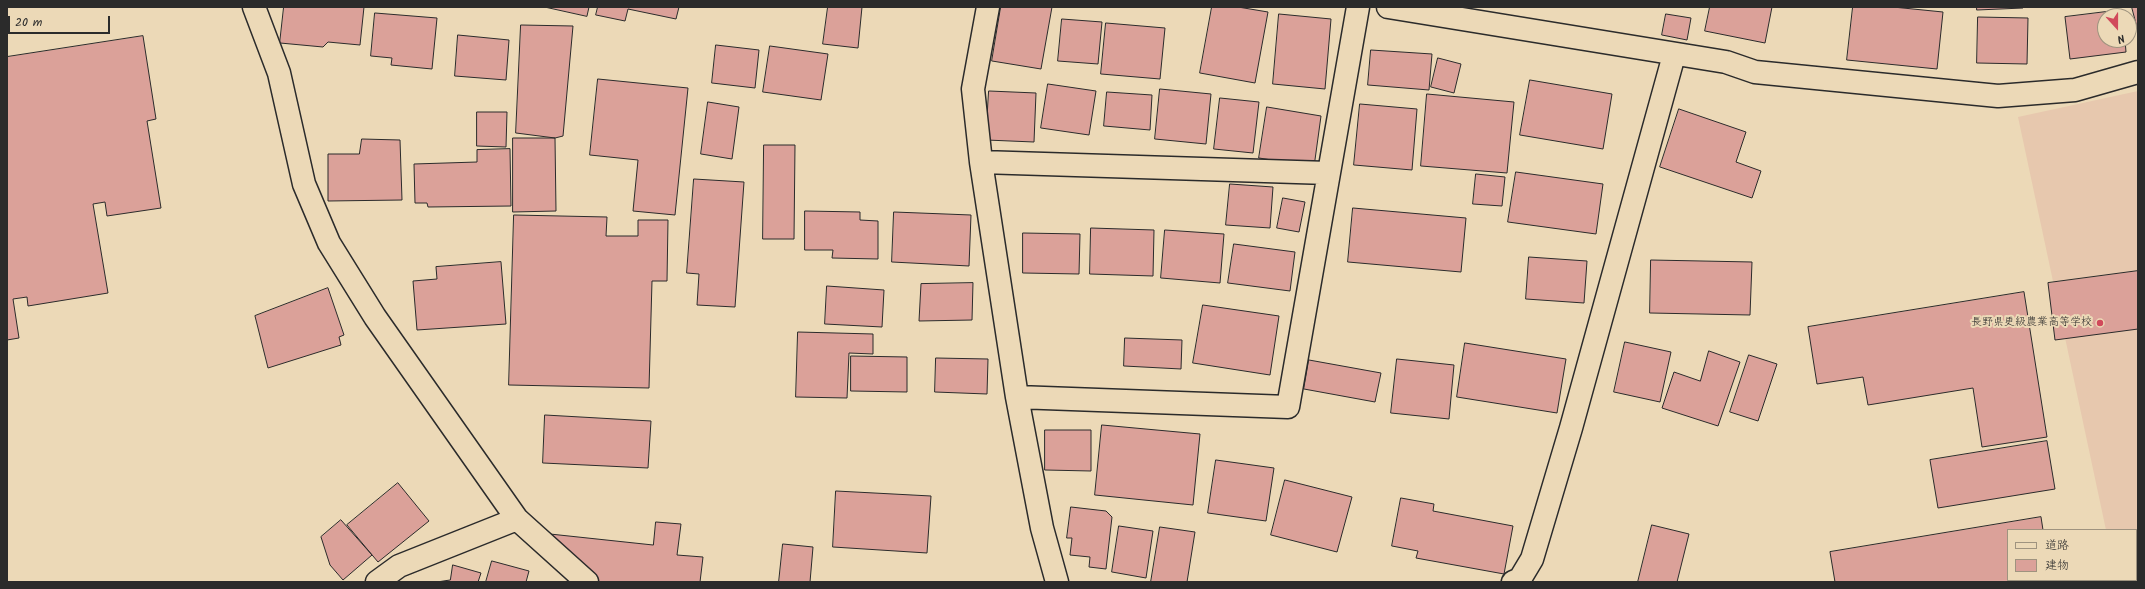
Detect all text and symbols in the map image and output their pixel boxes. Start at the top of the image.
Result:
scale bar [10,8,112,34]
north arrow [2097,8,2137,48]
text: 20 m [15,13,42,32]
text: N [2114,29,2127,48]
place label: 長野県更級農業高等学校 [1971,316,2092,330]
marker: 長野県更級農業高等学校 [2095,318,2105,328]
legend [2007,529,2137,581]
text: 道路 [2045,536,2069,555]
text: 建物 [2045,556,2069,575]

